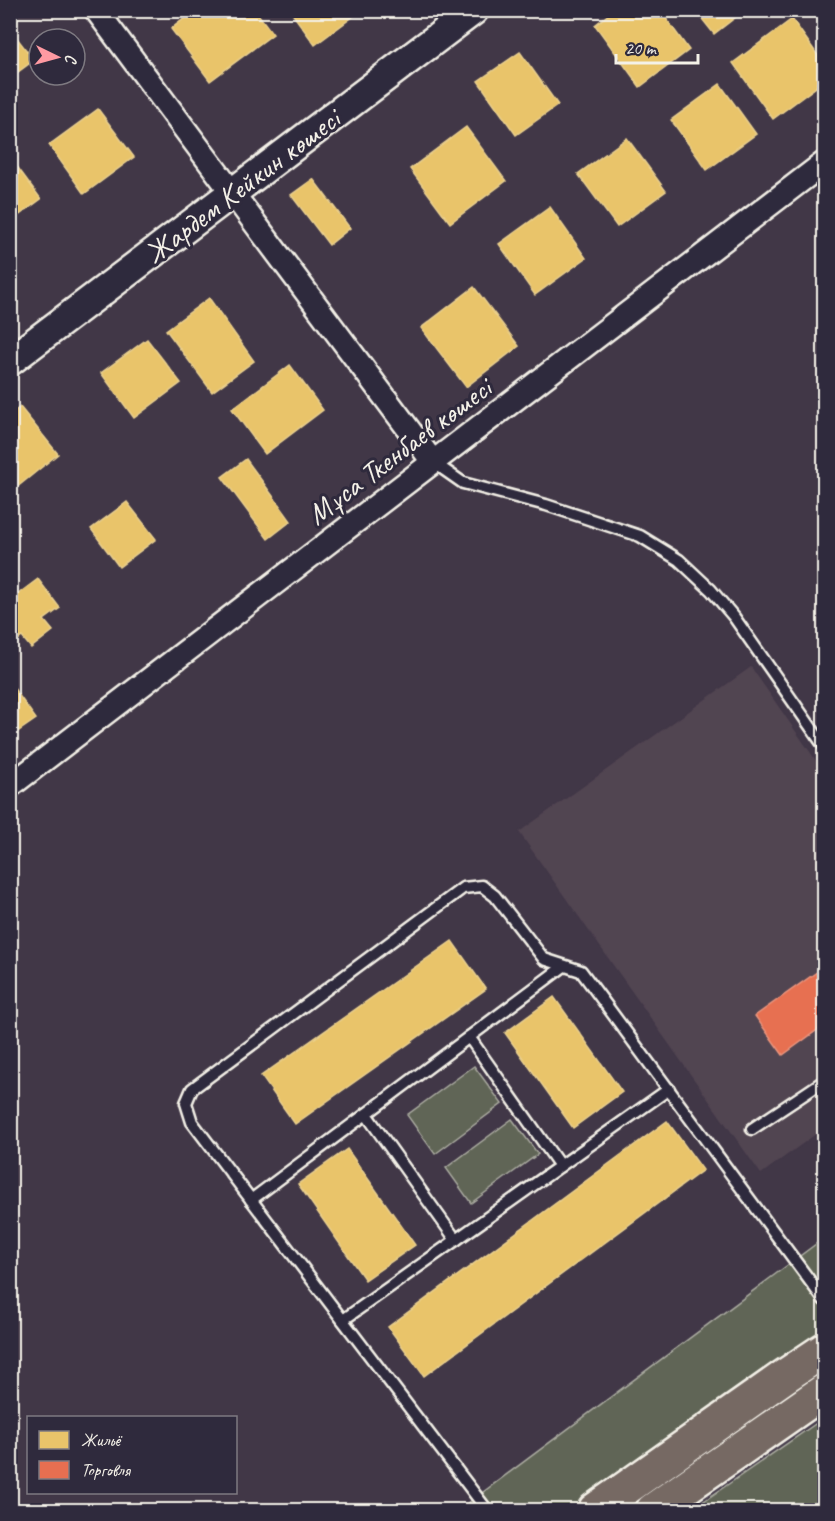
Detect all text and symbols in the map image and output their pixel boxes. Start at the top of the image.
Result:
north arrow [27,27,87,87]
scale bar [616,27,698,65]
text: 20 m [625,37,658,59]
text: С [60,53,81,65]
street label: Жардем Кейкин көшесі [137,98,350,272]
street label: Мұса Ткенбаев көшесі [299,367,502,533]
legend [27,1416,237,1494]
text: Жильё [81,1429,123,1451]
text: Торговля [81,1459,132,1481]

